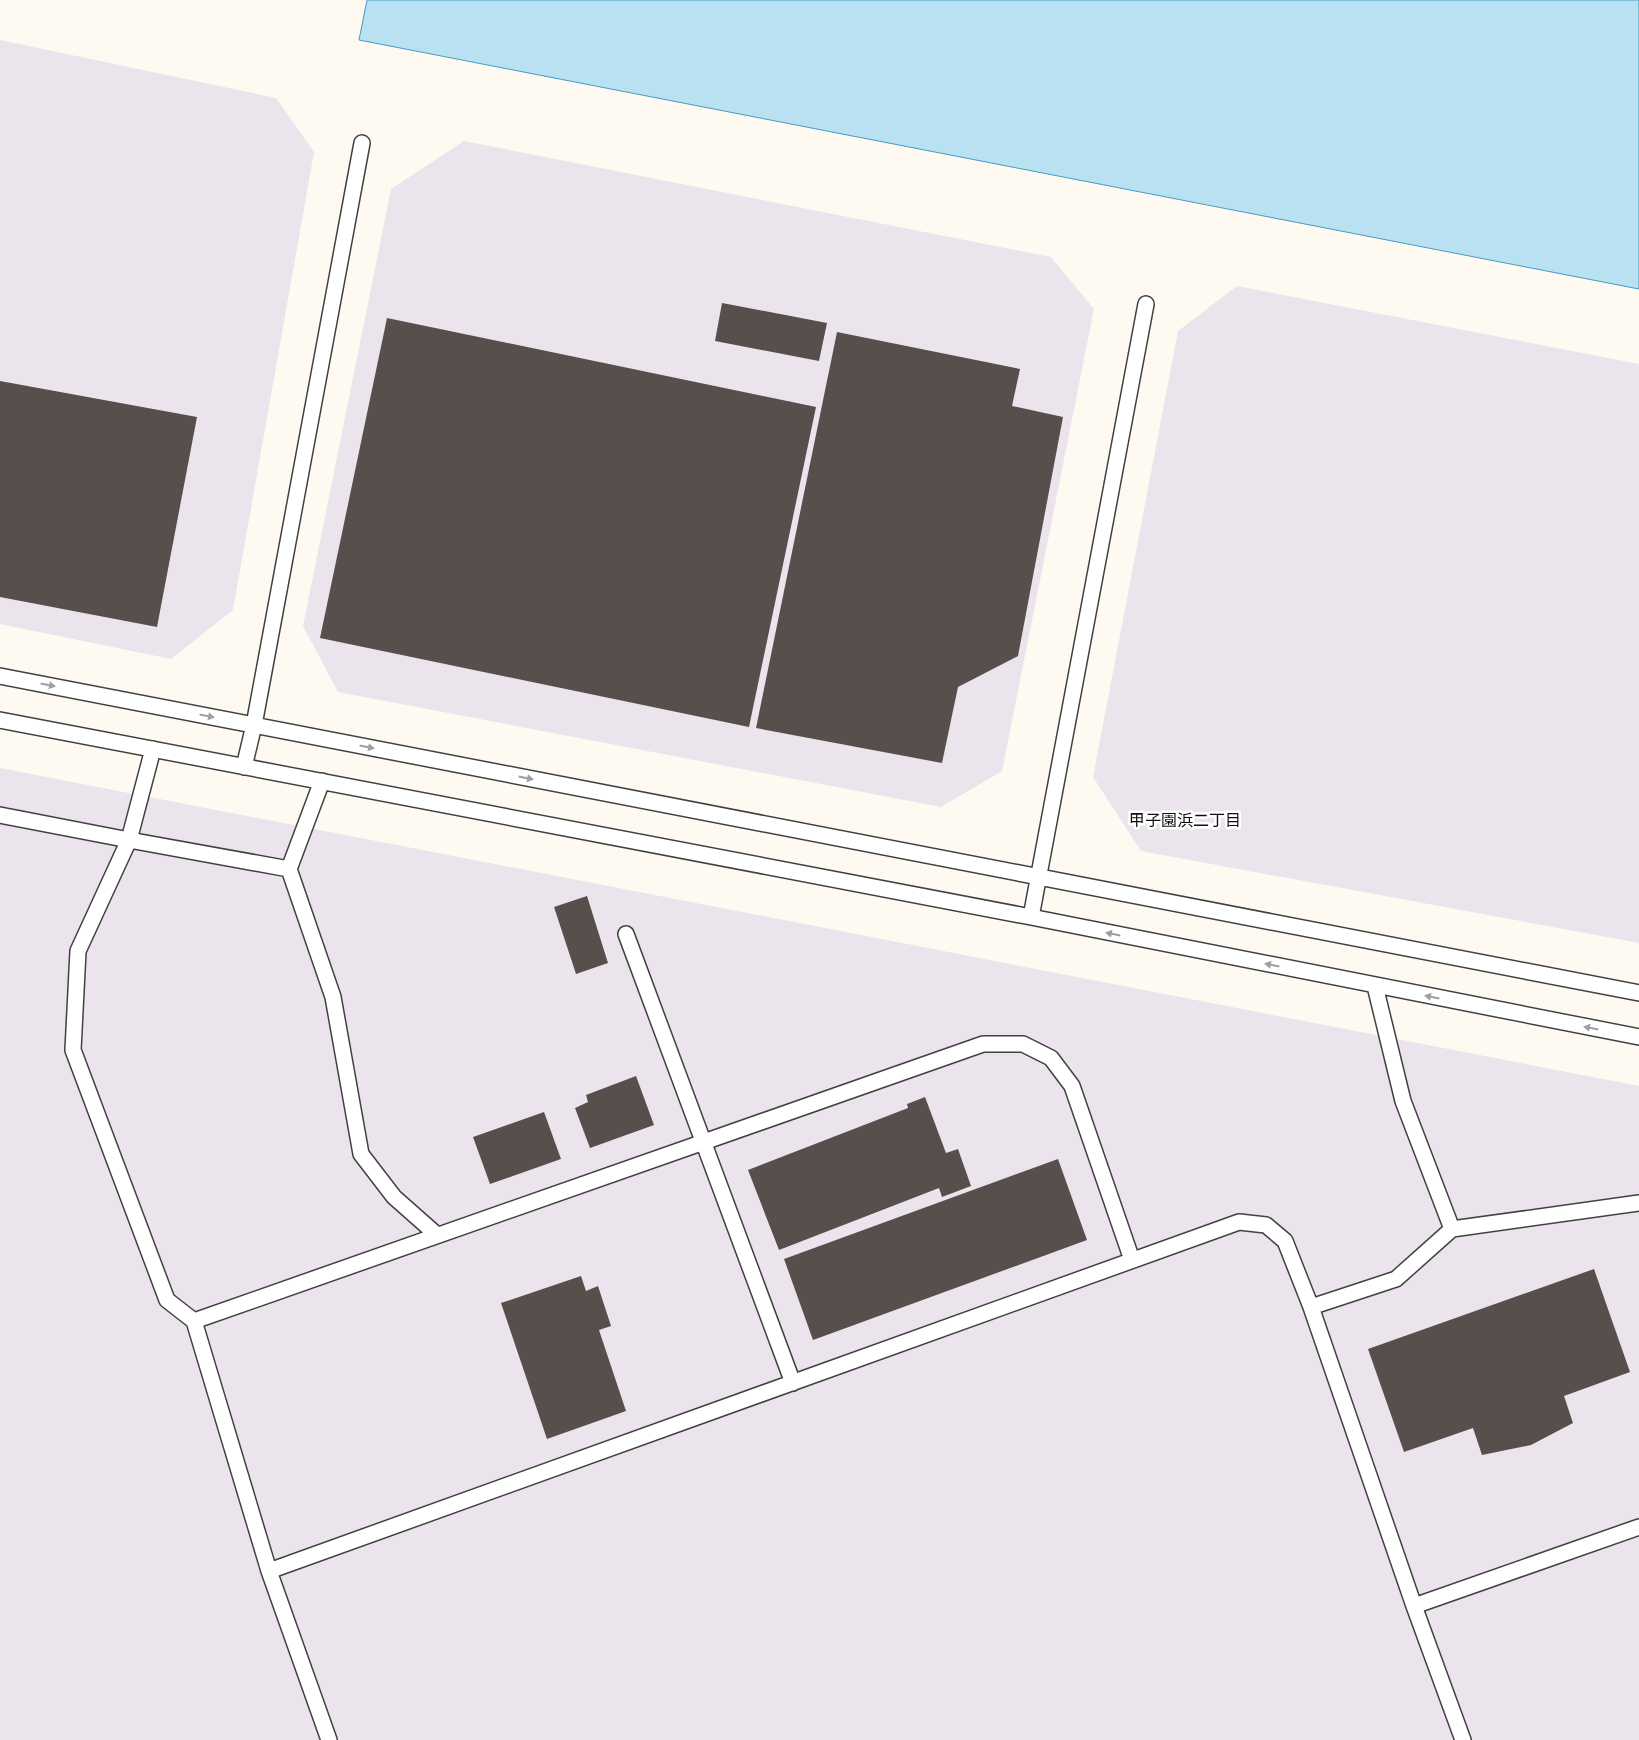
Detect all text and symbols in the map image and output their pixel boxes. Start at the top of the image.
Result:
one-way arrow [40,682,56,690]
one-way arrow [200,713,216,721]
one-way arrow [359,744,375,752]
one-way arrow [519,775,535,783]
district label: 甲子園浜二丁目 [1129,809,1241,831]
one-way arrow [1104,929,1120,937]
one-way arrow [1265,961,1280,969]
one-way arrow [1423,992,1439,1000]
one-way arrow [1583,1023,1599,1031]

